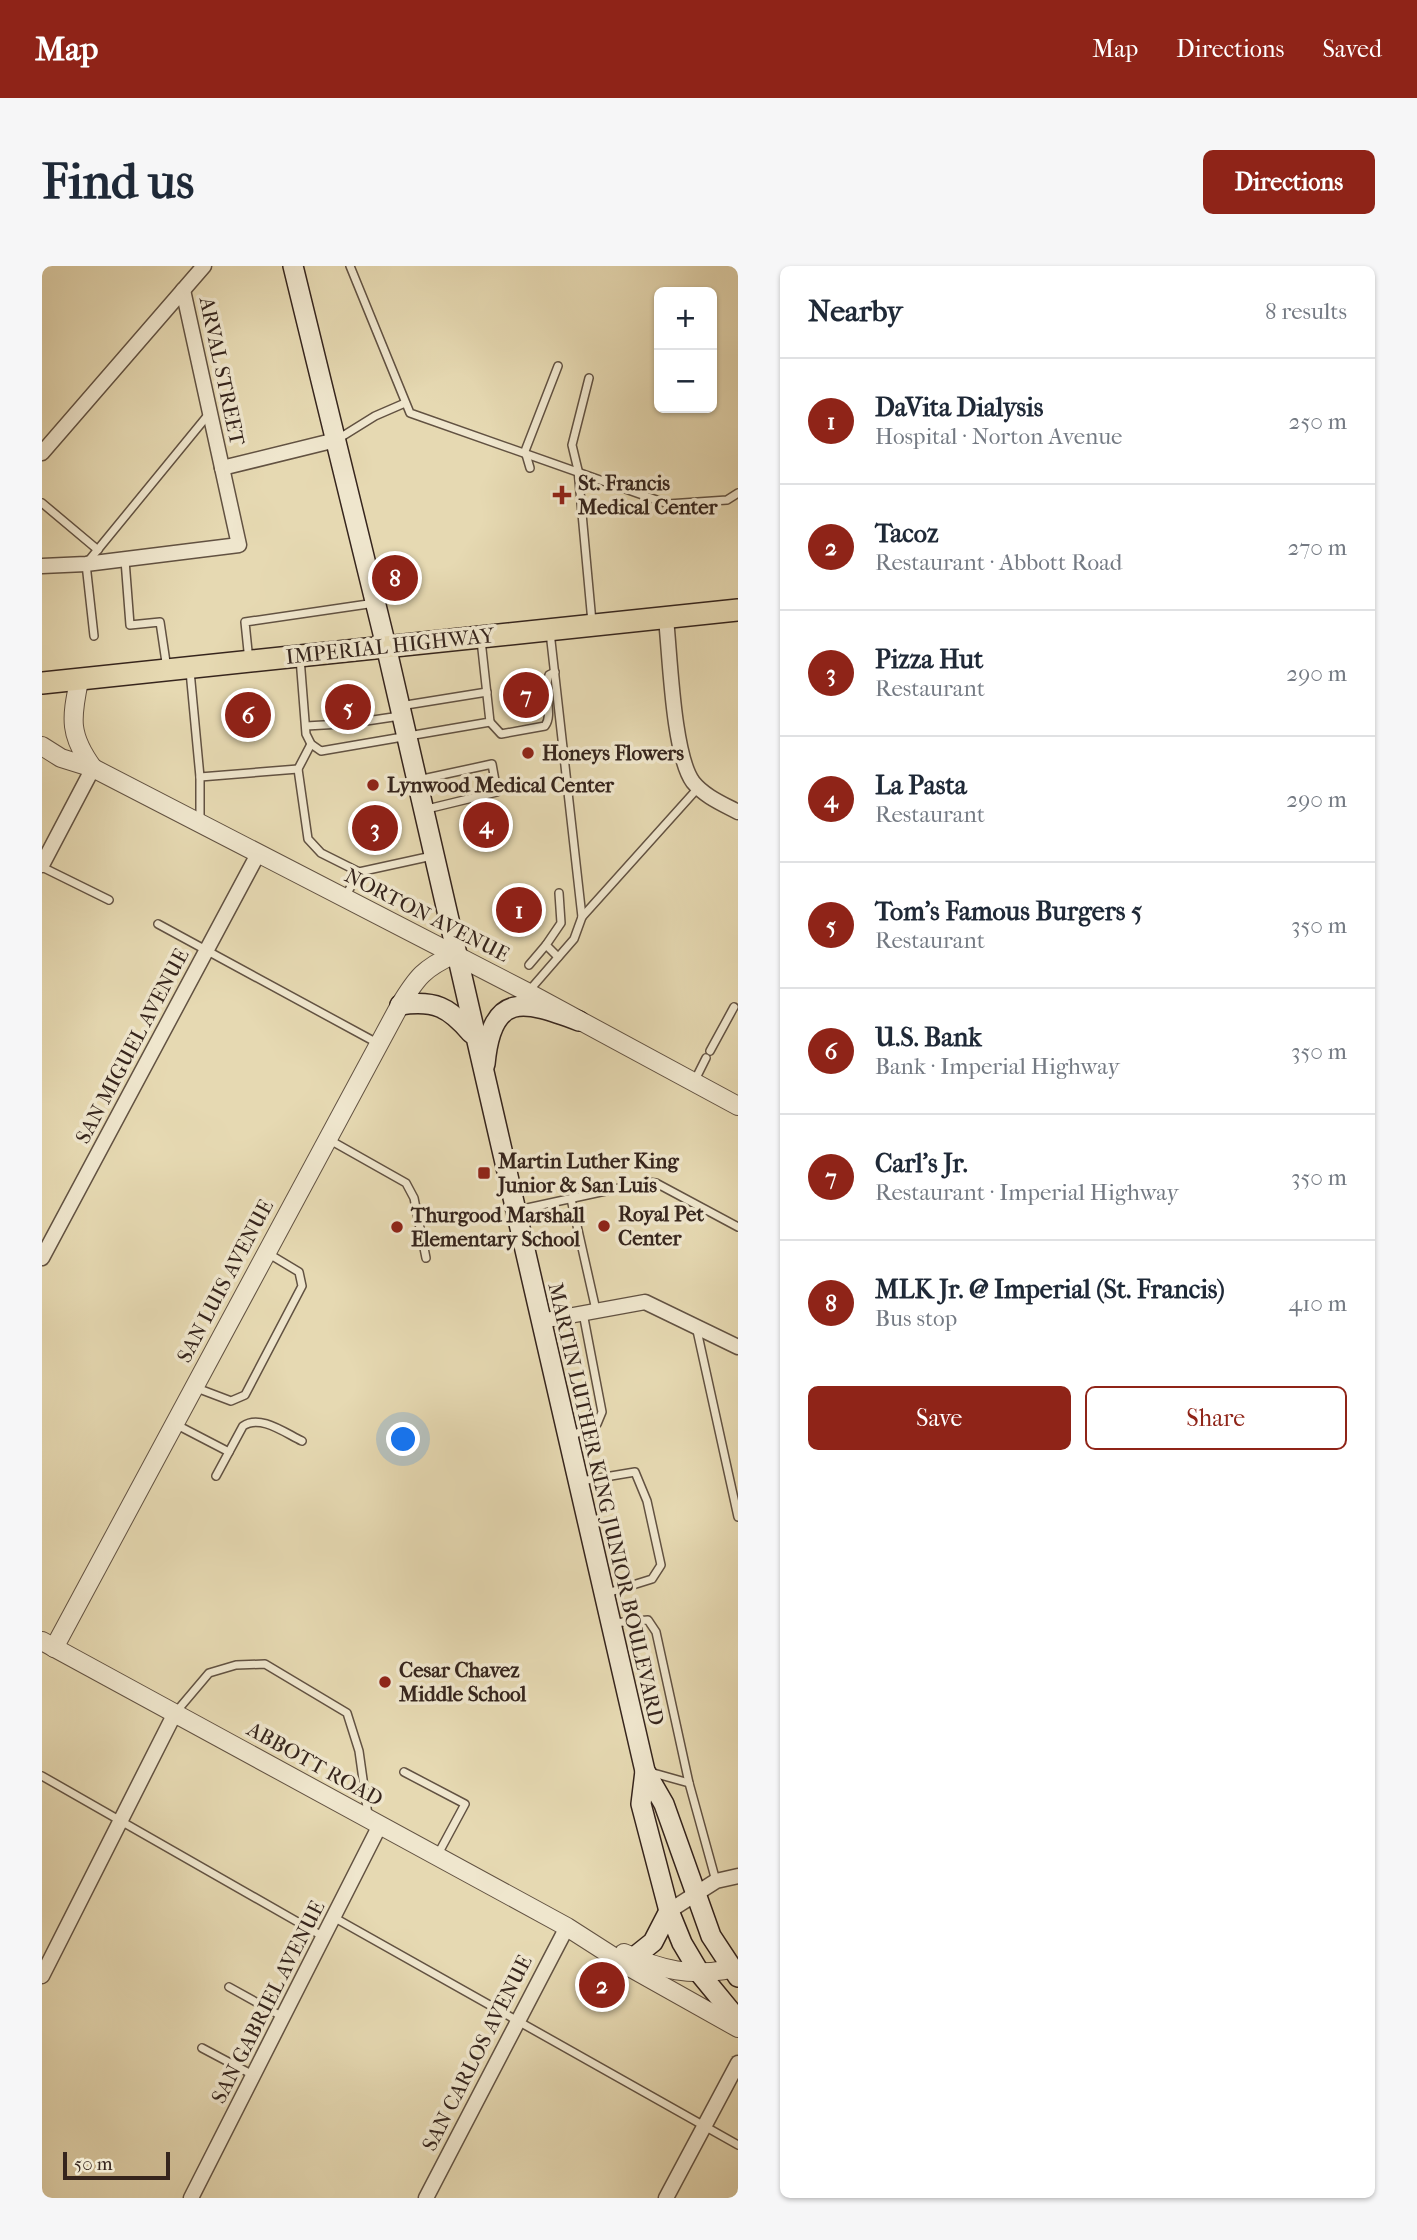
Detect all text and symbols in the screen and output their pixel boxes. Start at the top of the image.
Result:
text: Map [35,30,98,69]
text: Map [1092,35,1138,63]
text: Directions [1176,35,1284,63]
text: Saved [1322,35,1382,63]
button: Directions [1203,150,1375,214]
text: Find us [42,153,194,211]
map controls [654,287,717,413]
button: + [654,287,717,350]
street label: ARVAL STREET [194,294,250,448]
text: Nearby [808,294,903,329]
text: 8 results [1265,298,1347,325]
button: − [654,350,717,413]
text: DaVita Dialysis [875,392,1043,423]
text: 1 [827,408,835,435]
text: 250 m [1289,408,1347,435]
text: Hospital · Norton Avenue [875,423,1123,450]
place label: St. Francis Medical Center [577,471,719,519]
marker: St. Francis Medical Center [552,485,572,505]
text: Tacoz [875,518,938,549]
text: 2 [825,534,837,561]
text: 270 m [1287,534,1347,561]
text: Restaurant · Abbott Road [875,549,1122,576]
pin: 8 [372,552,418,604]
street label: IMPERIAL HIGHWAY [285,623,496,669]
text: Pizza Hut [875,644,983,675]
text: 3 [826,660,836,687]
text: 290 m [1286,660,1347,687]
pin: 7 [503,669,549,721]
text: Restaurant [875,675,985,702]
pin: 5 [325,681,371,733]
pin: 6 [225,689,271,741]
place label: Honeys Flowers [542,741,684,765]
marker: Honeys Flowers [520,745,536,761]
text: La Pasta [875,770,967,801]
place label: Lynwood Medical Center [387,773,615,797]
marker: Lynwood Medical Center [365,777,381,793]
text: 4 [824,786,838,813]
text: 290 m [1286,786,1347,813]
pin: 4 [463,799,509,851]
text: Restaurant [875,801,985,828]
pin: 3 [352,802,398,854]
street label: NORTON AVENUE [341,863,513,967]
pin: 1 [496,884,542,936]
text: Tom's Famous Burgers 5 [875,896,1142,927]
text: 5 [826,912,836,939]
text: 350 m [1291,912,1347,939]
text: Restaurant [875,927,985,954]
street label: SAN MIGUEL AVENUE [70,944,194,1148]
text: U.S. Bank [875,1022,982,1053]
text: 6 [825,1038,837,1065]
text: 350 m [1291,1038,1347,1065]
text: Bank · Imperial Highway [875,1053,1120,1080]
text: Carl's Jr. [875,1148,968,1179]
place label: Martin Luther King Junior & San Luis [496,1149,679,1197]
text: 7 [825,1164,837,1191]
text: 350 m [1291,1164,1347,1191]
marker: Martin Luther King Junior & San Luis [476,1165,492,1181]
text: Restaurant · Imperial Highway [875,1179,1179,1206]
street label: SAN LUIS AVENUE [172,1195,278,1367]
place label: Royal Pet Center [618,1202,704,1250]
place label: Thurgood Marshall Elementary School [410,1203,585,1251]
marker: Royal Pet Center [596,1218,612,1234]
marker: Thurgood Marshall Elementary School [389,1219,405,1235]
text: MLK Jr. @ Imperial (St. Francis) [875,1274,1225,1305]
street label: MARTIN LUTHER KING JUNIOR BOULEVARD [543,1280,669,1728]
text: 8 [825,1290,837,1317]
text: 410 m [1289,1290,1347,1317]
text: Bus stop [875,1305,957,1332]
button: Save [808,1386,1071,1450]
button: Share [1085,1386,1347,1450]
your location [386,1422,420,1456]
place label: Cesar Chavez Middle School [398,1658,527,1706]
marker: Cesar Chavez Middle School [377,1674,393,1690]
street label: ABBOTT ROAD [242,1716,387,1811]
street label: SAN GABRIEL AVENUE [206,1897,330,2107]
street label: SAN CARLOS AVENUE [417,1951,537,2155]
pin: 2 [579,1959,625,2011]
scale bar [63,2149,170,2181]
text: 50 m [74,2153,113,2175]

